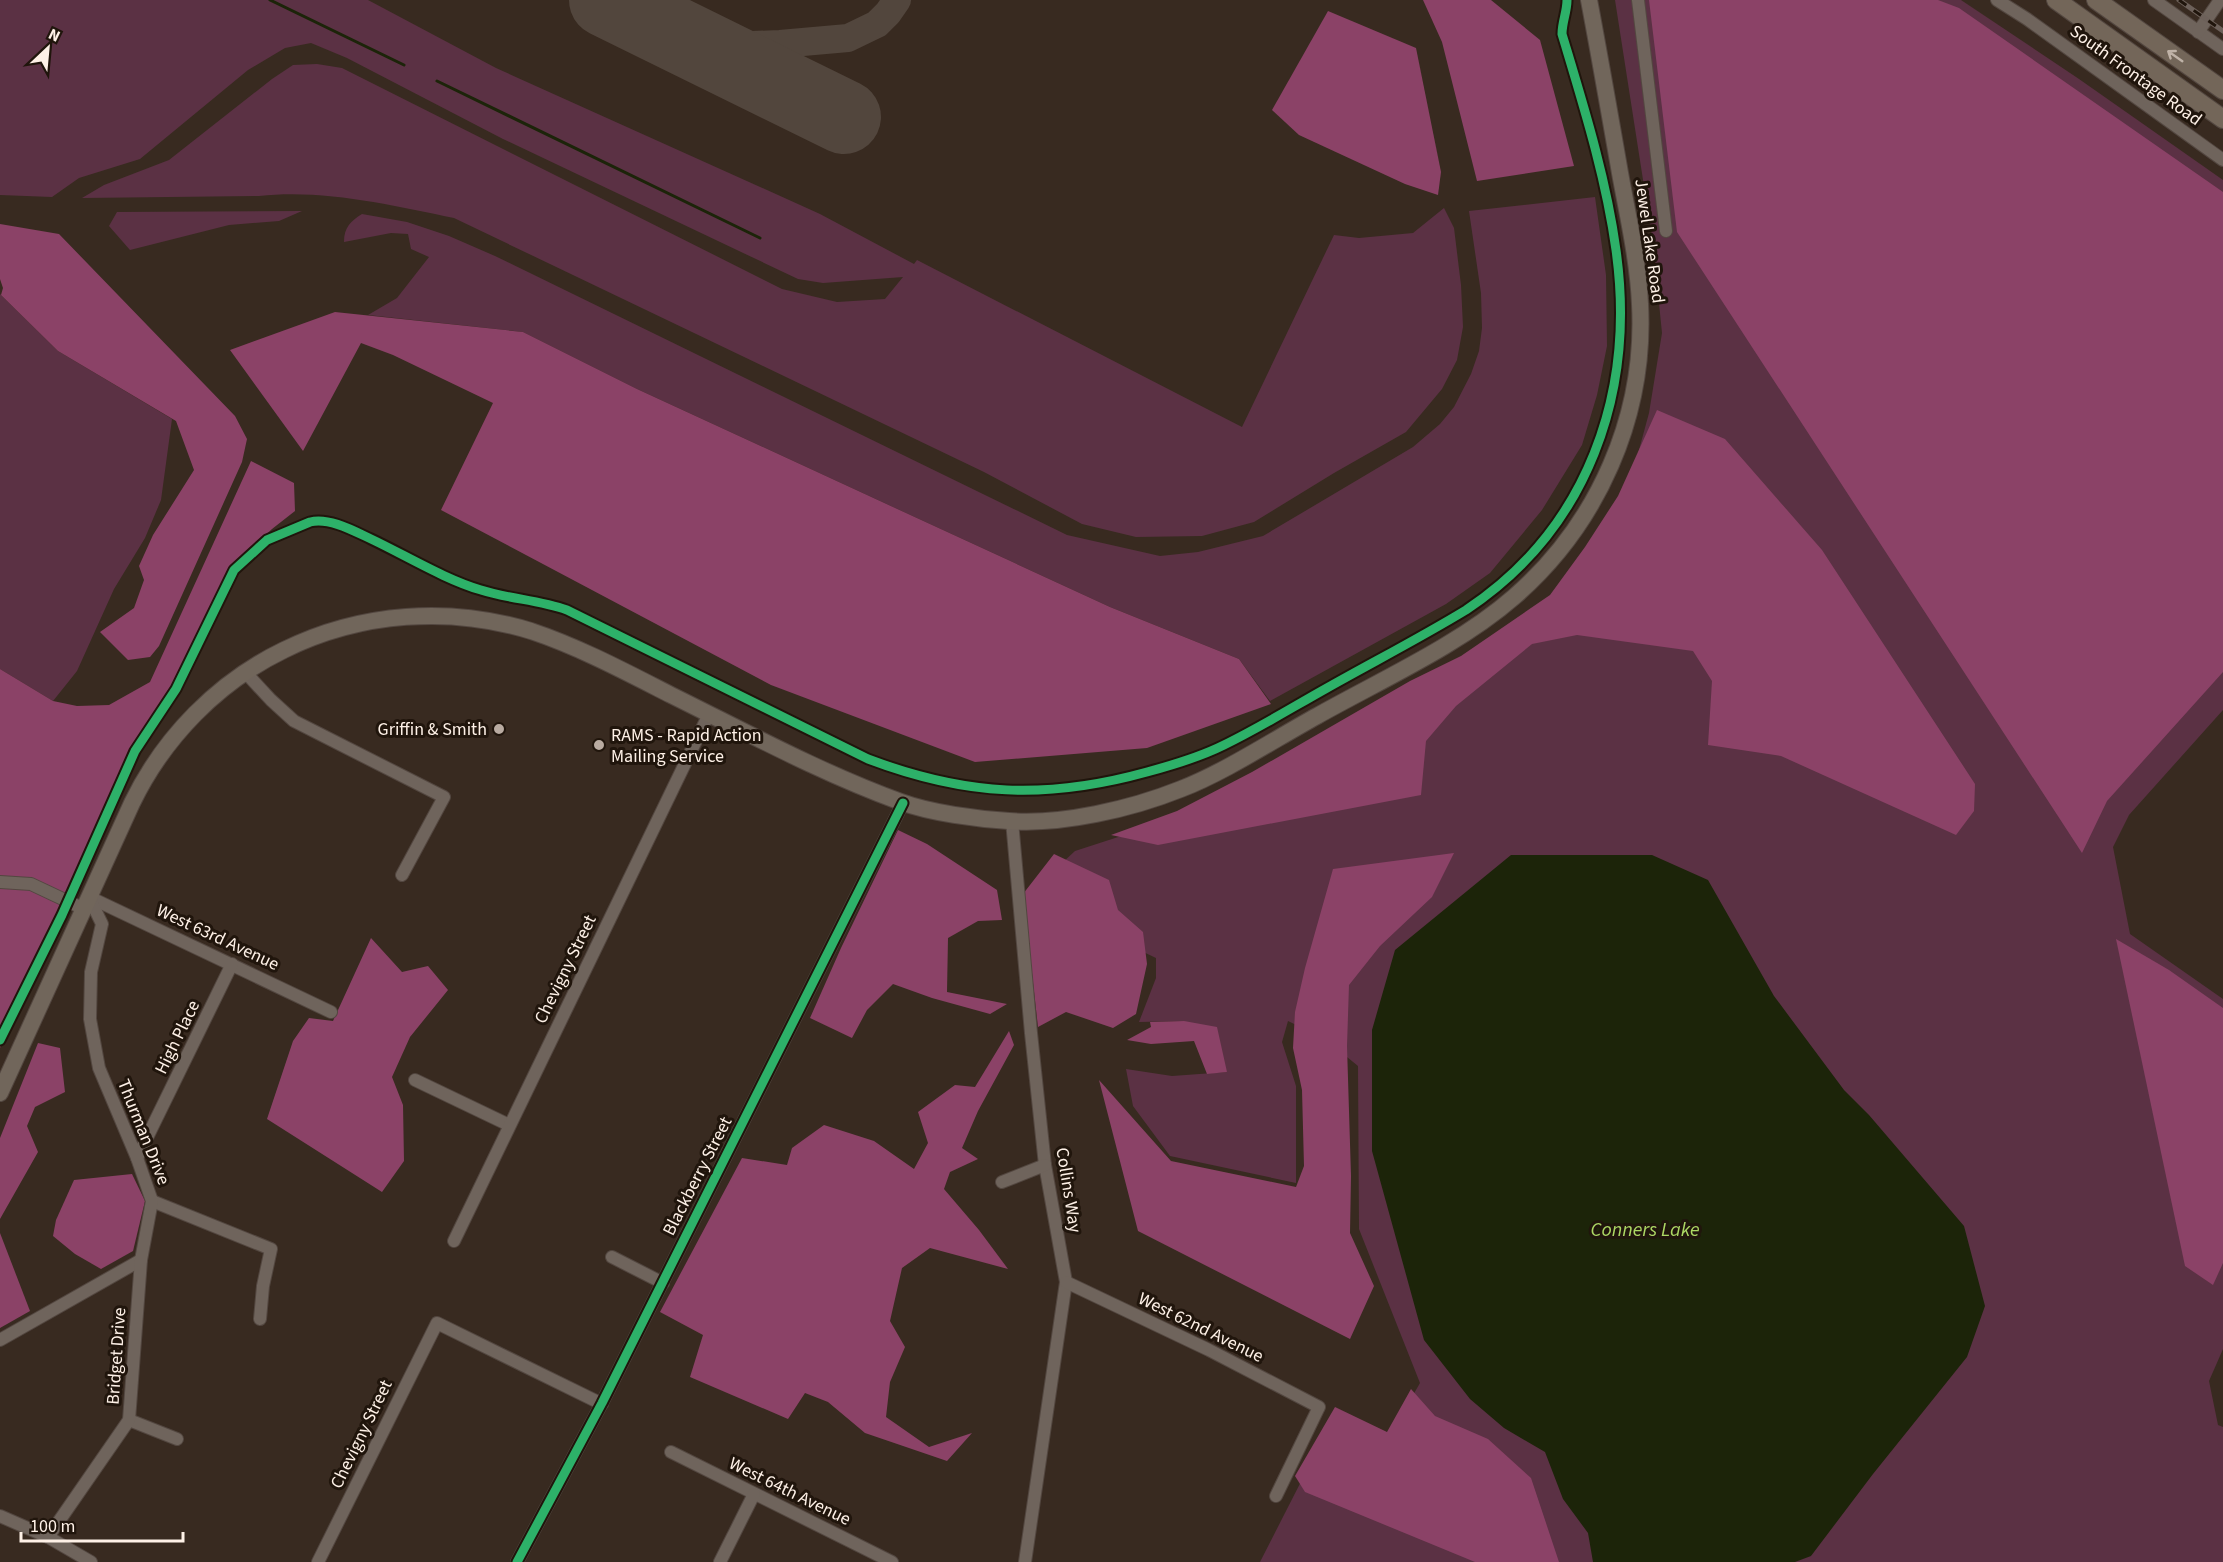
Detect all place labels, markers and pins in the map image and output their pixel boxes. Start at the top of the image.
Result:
place label: Griffin & Smith [378,717,487,742]
marker: Griffin & Smith [492,722,506,736]
place label: RAMS - Rapid Action Mailing Service [611,723,762,769]
marker: RAMS - Rapid Action Mailing Service [592,738,606,752]

